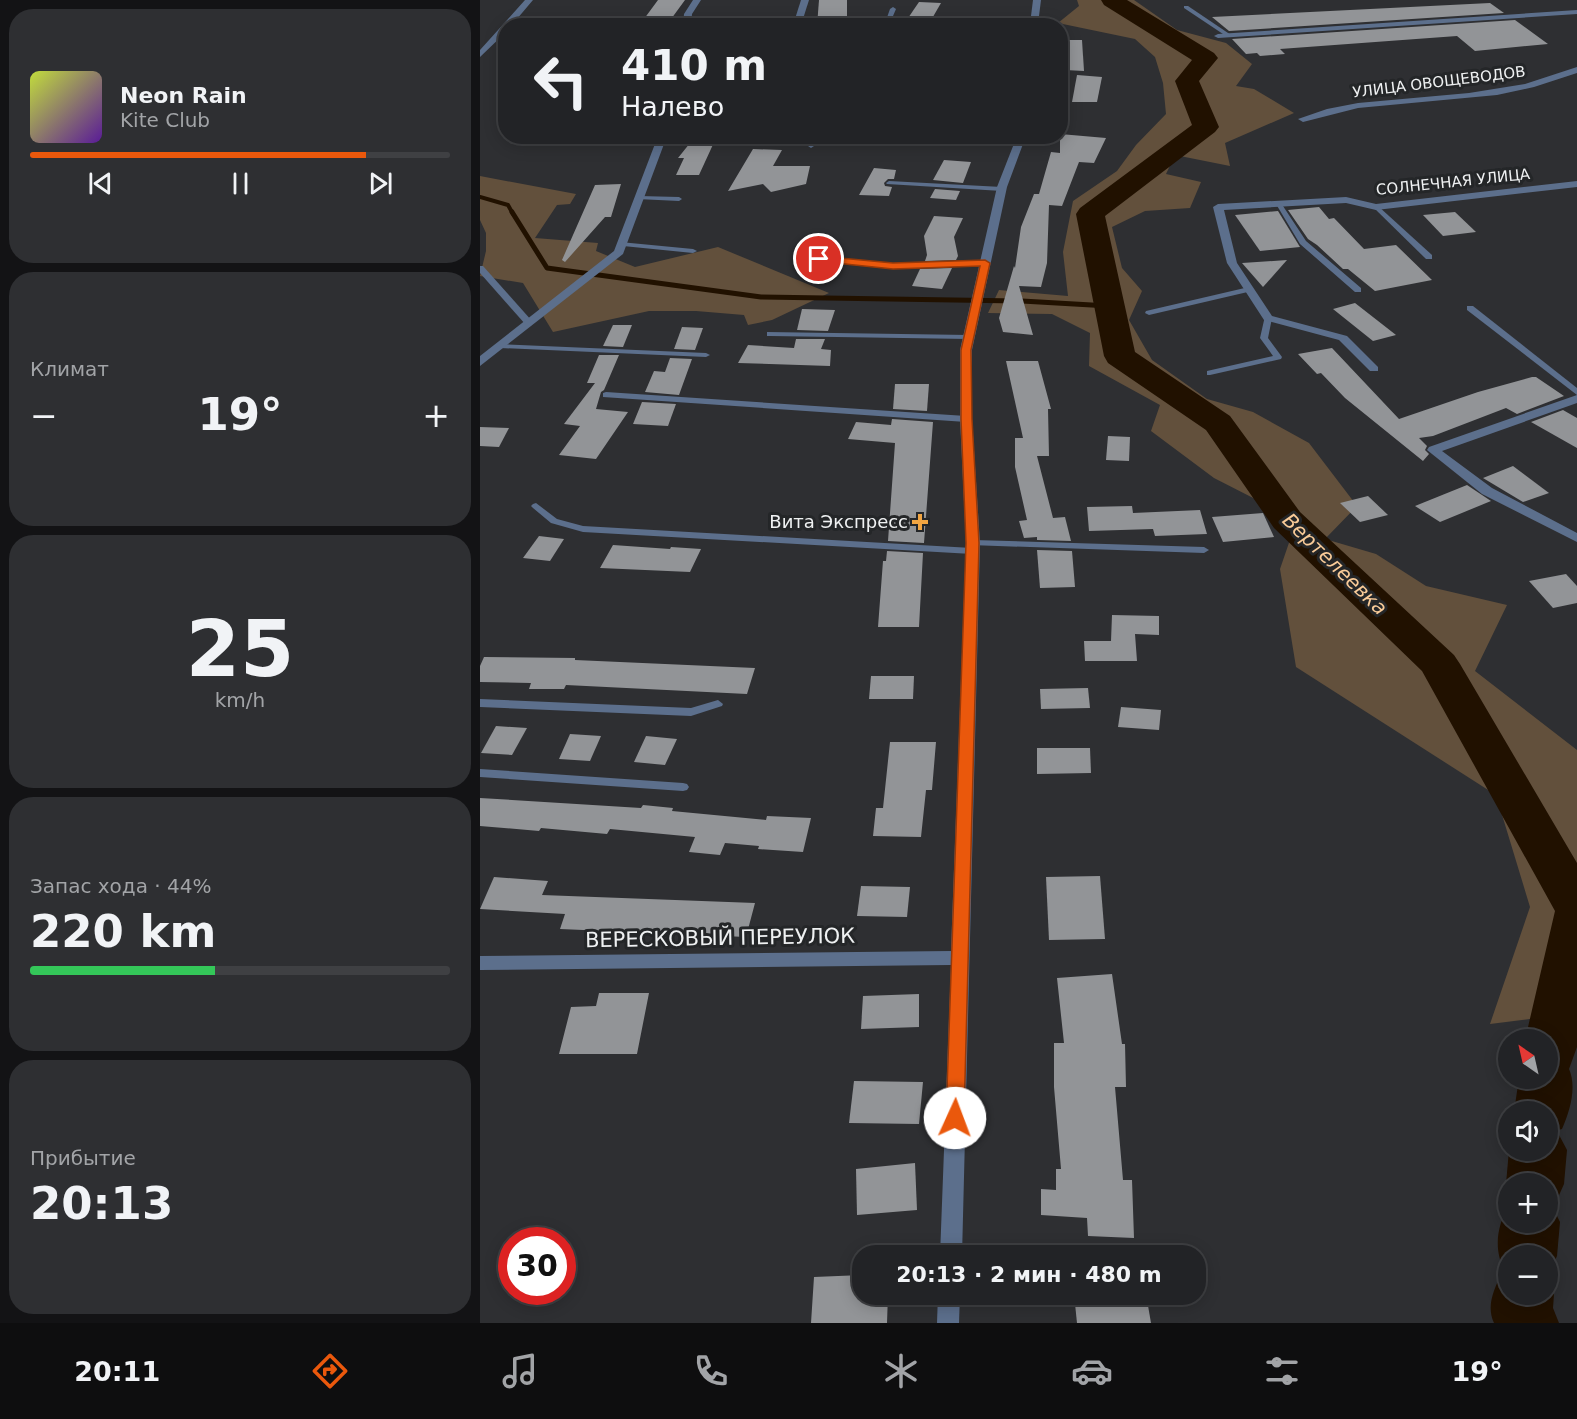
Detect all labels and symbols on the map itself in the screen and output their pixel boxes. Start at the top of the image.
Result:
street label: УЛИЦА ОВОЩЕВОДОВ [1352,62,1526,102]
street label: СОЛНЕЧНАЯ УЛИЦА [1375,165,1532,199]
pin [793,233,844,284]
water label: Вертелеевка [1278,508,1392,620]
place label: Вита Экспресс [769,511,908,532]
marker: Вита Экспресс [913,515,927,529]
street label: ВЕРЕСКОВЫЙ ПЕРЕУЛОК [585,923,855,952]
north arrow [1498,1029,1558,1089]
position arrow [923,1086,987,1150]
speed limit sign: 30 [498,1227,576,1305]

